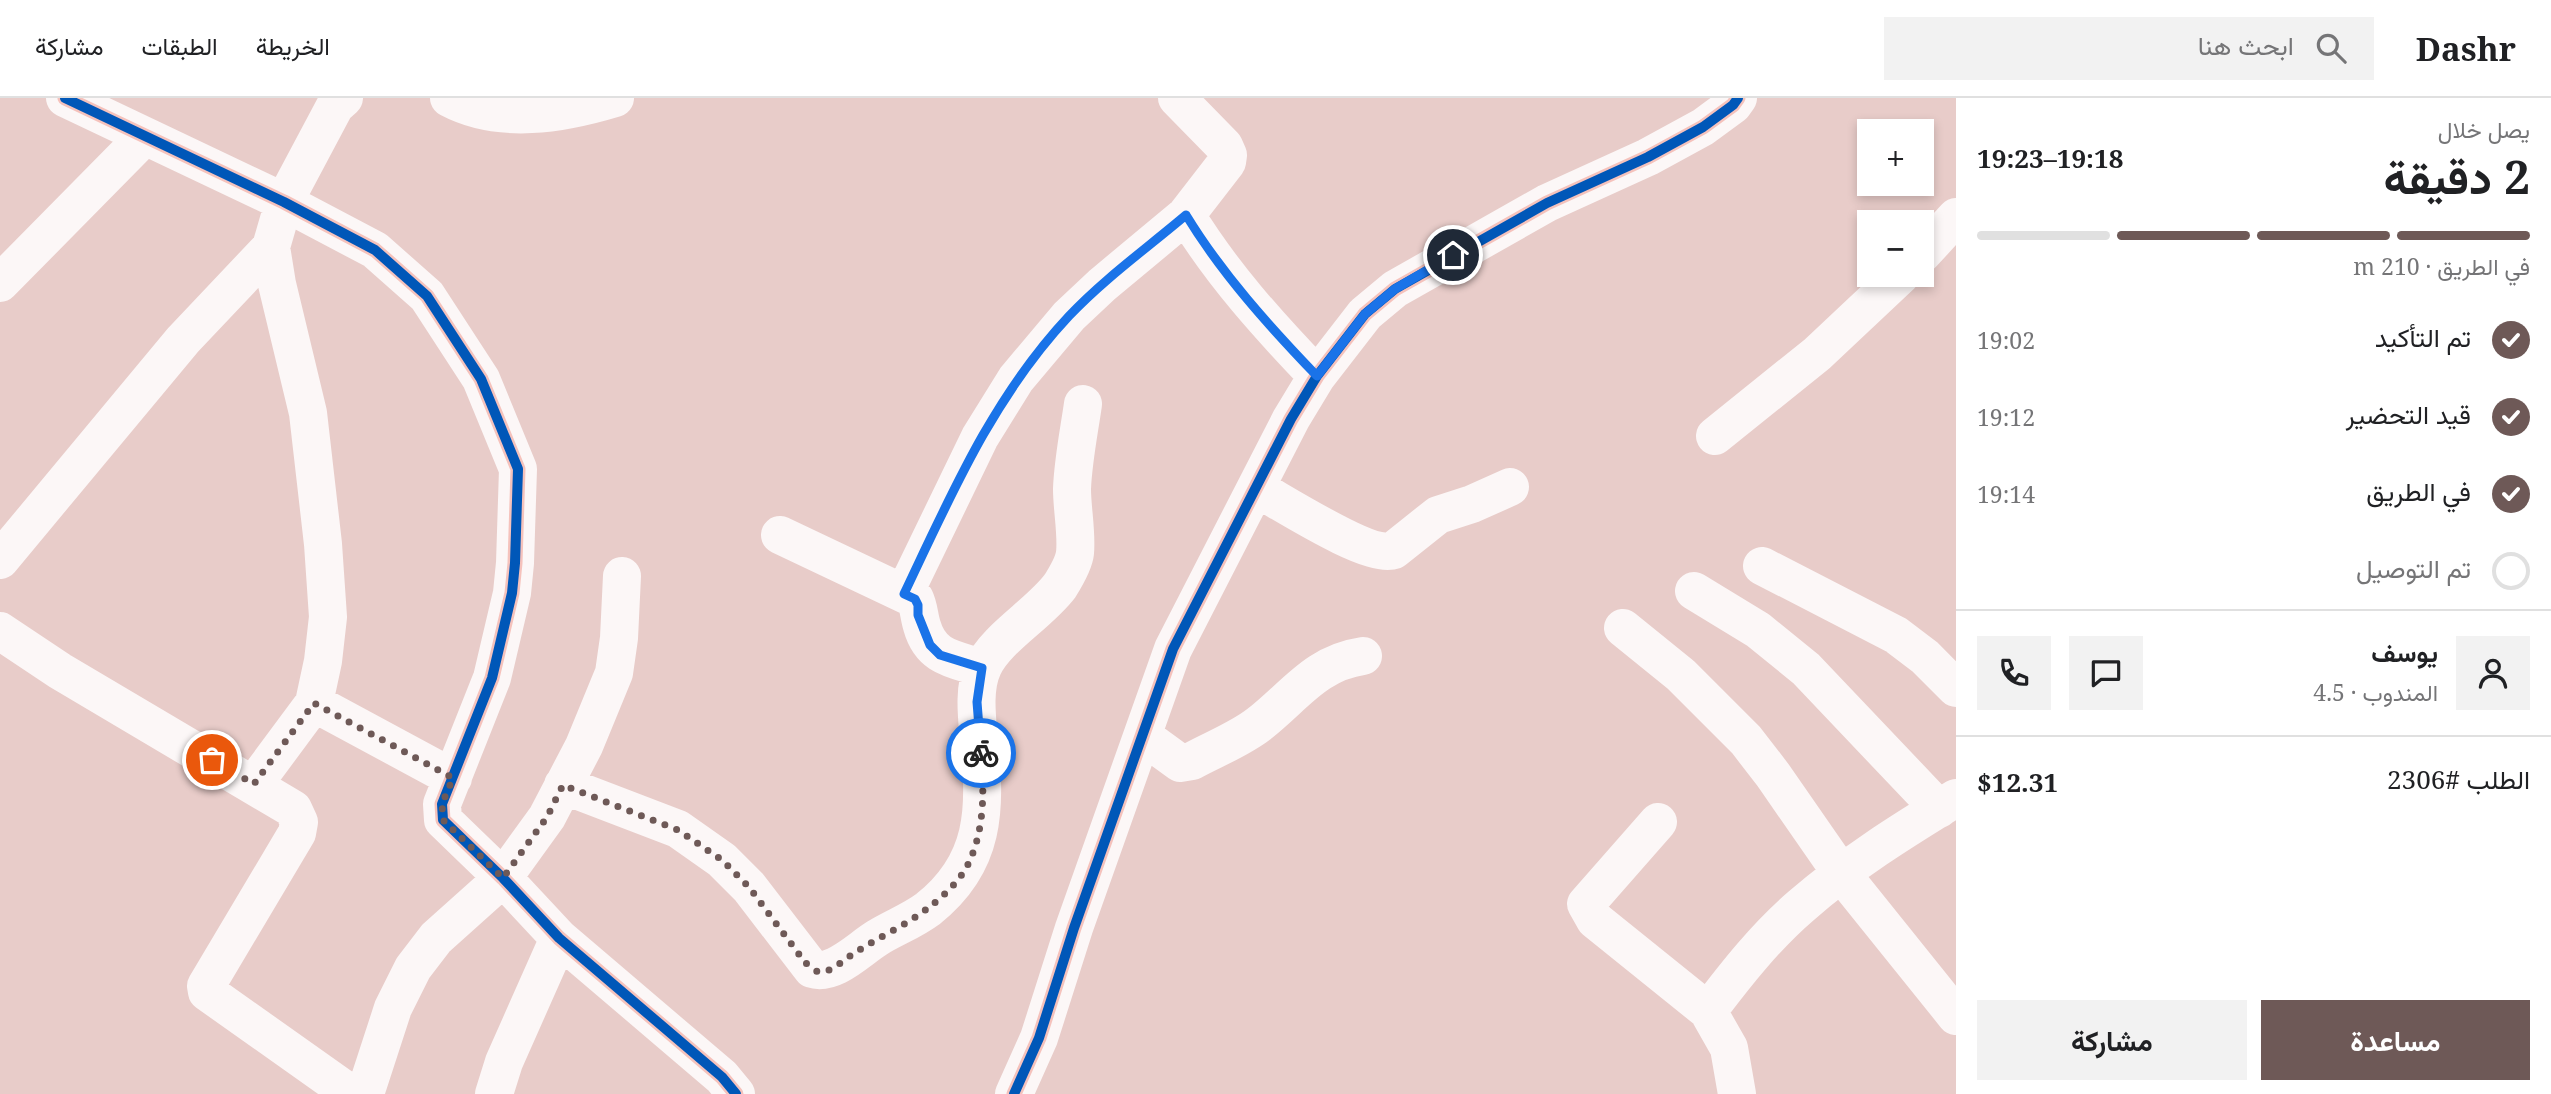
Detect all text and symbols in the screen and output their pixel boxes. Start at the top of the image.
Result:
search box [1884,17,2374,80]
text: Dashr [2416,26,2516,71]
text: ابحث هنا [2198,27,2294,63]
text: مشاركة [35,29,103,62]
text: الطبقات [141,29,218,62]
text: الخريطة [256,29,330,62]
icon: search [2312,29,2350,67]
text: يصل خلال [2438,113,2530,145]
map controls [1857,119,1934,287]
button: + [1857,119,1934,196]
text: 19:18–19:23 [1977,140,2123,176]
text: 2 دقيقة [2384,145,2530,207]
button: − [1857,210,1934,287]
pin [1423,225,1483,285]
icon: home [1434,236,1472,274]
text: في الطريق · 210 m [2353,250,2530,282]
text: تم التأكيد [2375,319,2471,355]
icon: check [2492,321,2530,359]
text: 19:02 [1977,324,2035,356]
text: قيد التحضير [2346,396,2471,432]
icon: check [2492,398,2530,436]
text: 19:12 [1977,401,2035,433]
text: في الطريق [2366,473,2471,509]
icon: check [2492,475,2530,513]
text: 19:14 [1977,478,2035,510]
text: تم التوصيل [2356,550,2471,586]
text: يوسف [2371,634,2438,670]
button: phone [1977,636,2051,710]
button: chat [2069,636,2143,710]
button: person [2456,636,2530,710]
text: المندوب · 4.5 [2313,676,2438,708]
courier [946,718,1016,788]
pin [182,730,242,790]
icon: bike [962,734,1000,772]
icon: bag [193,741,231,779]
text: الطلب #2306 [2387,761,2530,797]
text: $12.31 [1977,764,2058,800]
button: مشاركة [1977,1000,2247,1080]
button: مساعدة [2261,1000,2530,1080]

